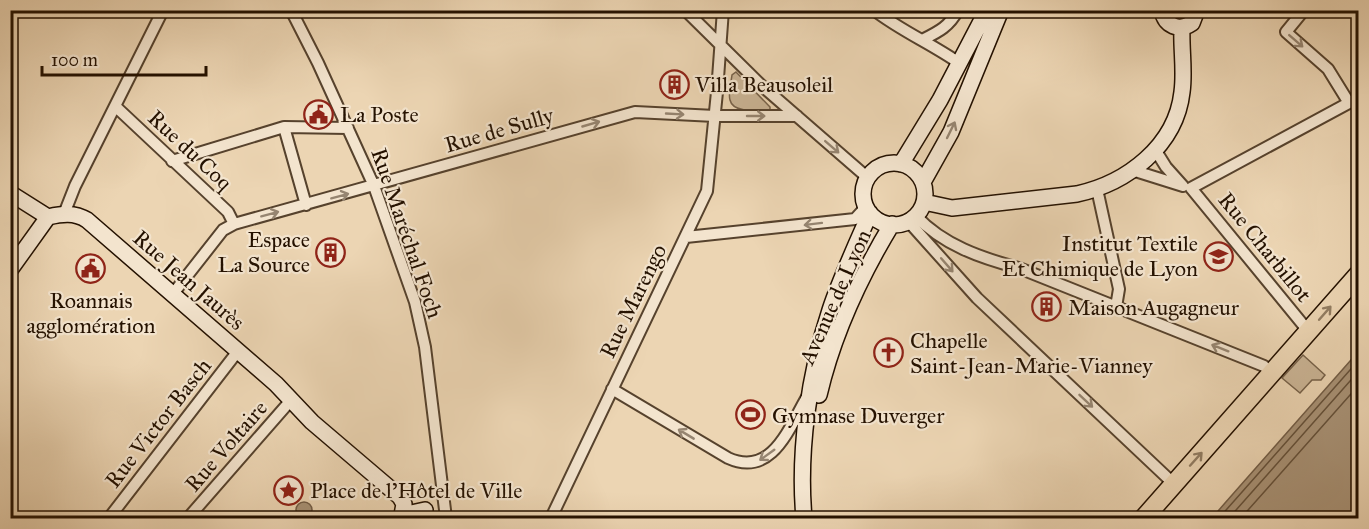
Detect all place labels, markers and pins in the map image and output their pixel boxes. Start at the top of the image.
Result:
building icon: Villa Beausoleil [658,68,690,100]
place label: Villa Beausoleil [694,71,833,98]
public building icon: La Poste [303,98,335,130]
place label: La Poste [340,101,419,128]
place label: Espace La Source [217,226,310,278]
place label: Institut Textile Et Chimique de Lyon [1002,230,1198,282]
building icon: Espace La Source [315,236,347,268]
school or university icon: Institut Textile Et Chimique de Lyon [1203,240,1235,272]
public building icon: Roannais agglomération [75,252,107,284]
place label: Roannais agglomération [27,287,156,339]
building icon: Maison Augagneur [1031,291,1063,323]
place label: Maison Augagneur [1068,294,1240,321]
place label: Chapelle Saint-Jean-Marie-Vianney [910,327,1153,379]
church icon: Chapelle Saint-Jean-Marie-Vianney [873,337,905,369]
sports icon: Gymnase Duverger [735,399,767,431]
place label: Gymnase Duverger [772,402,945,429]
place icon: Place de l'Hôtel de Ville [273,474,305,506]
place label: Place de l'Hôtel de Ville [310,477,522,504]

